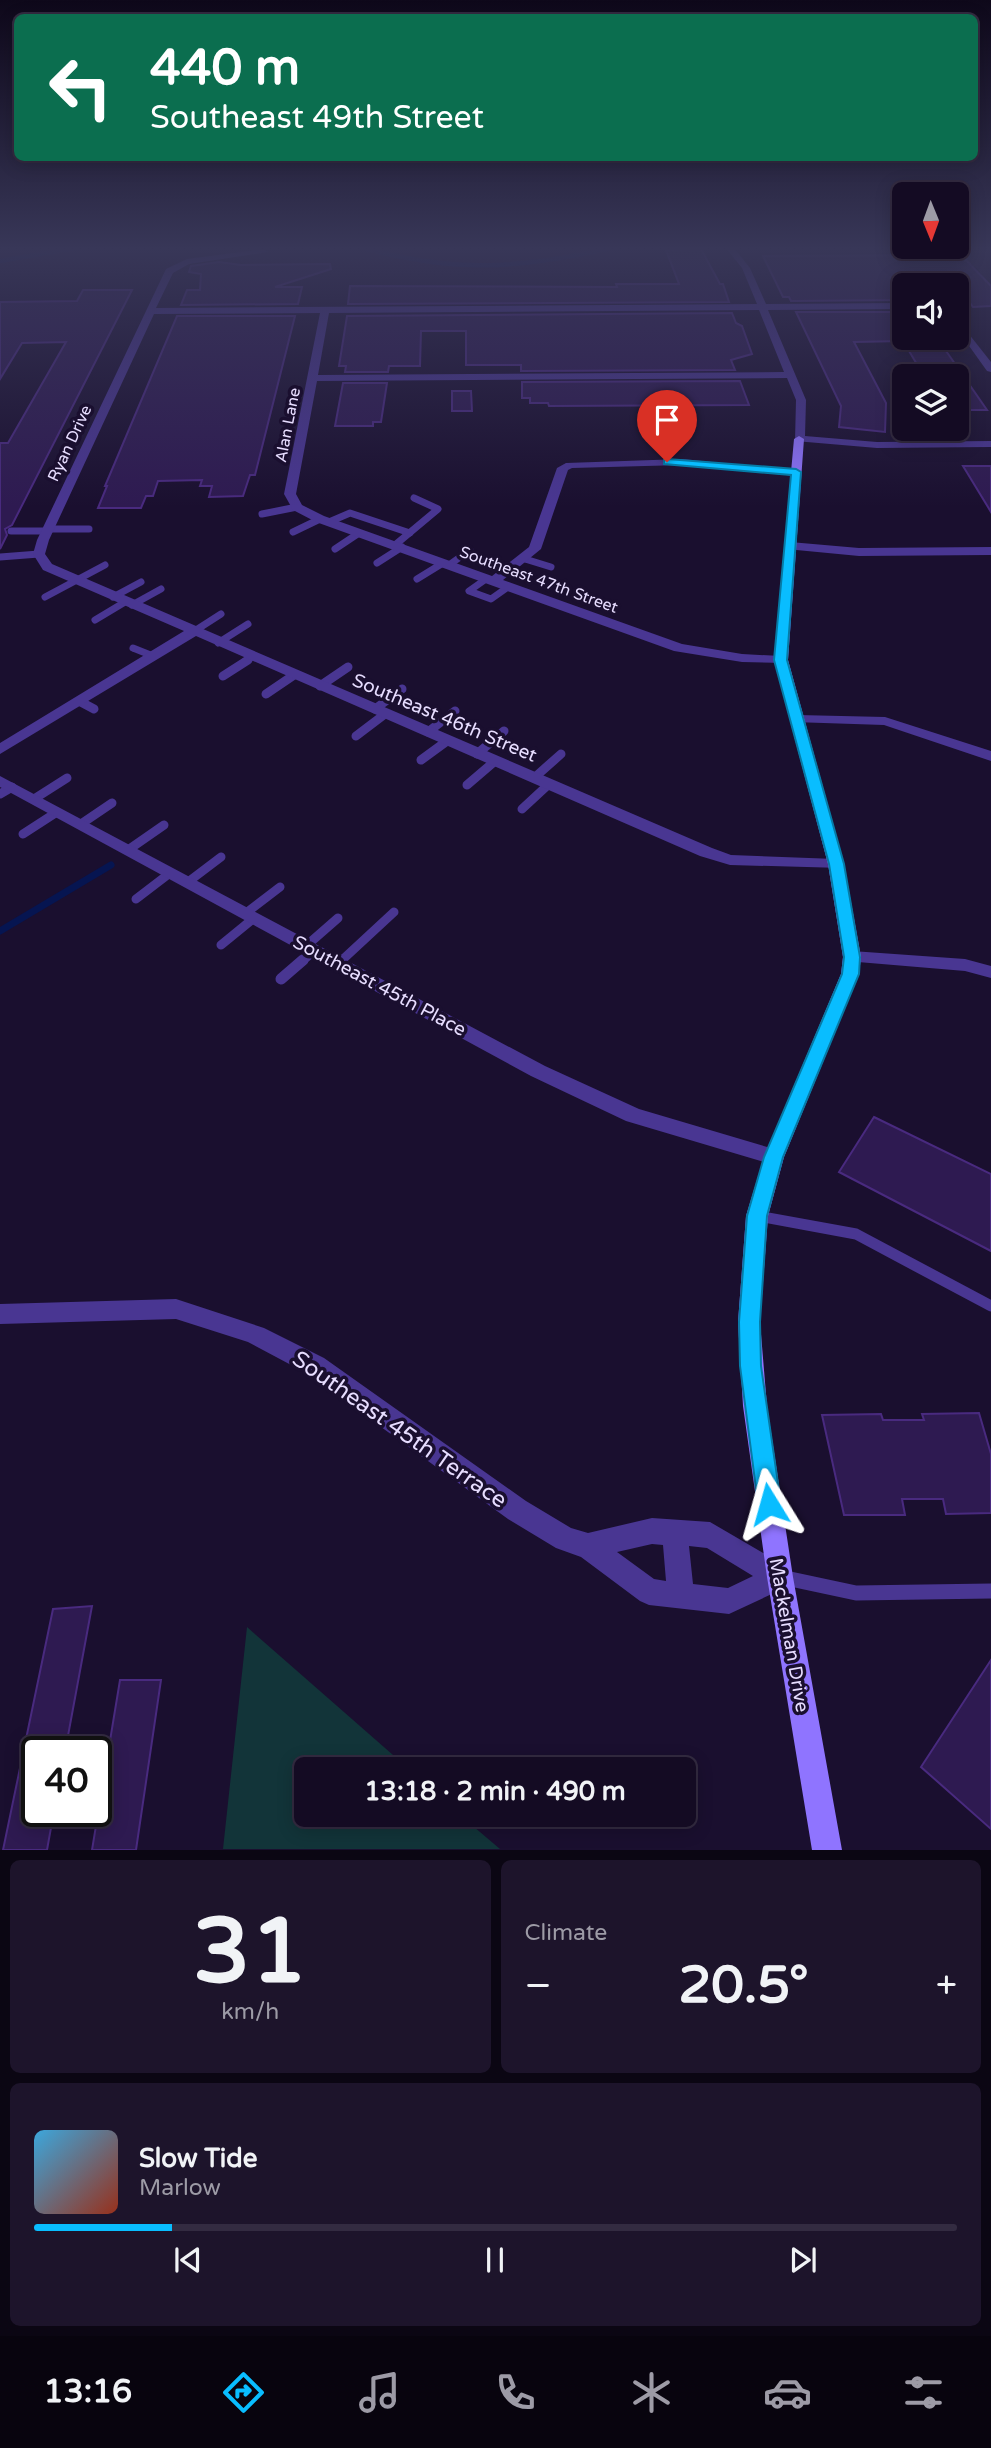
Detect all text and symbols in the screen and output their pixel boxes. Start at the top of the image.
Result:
text: 440 m [150,39,300,98]
icon: left [35,42,126,133]
text: Southeast 49th Street [150,99,484,137]
north arrow [892,182,970,259]
map controls [892,182,969,441]
button: sound [892,273,969,350]
button: layers [892,364,969,441]
street label: Alan Lane [271,386,305,464]
pin [637,390,697,462]
icon: arrive [648,401,686,439]
street label: Ryan Drive [43,402,96,485]
street label: Southeast 47th Street [457,542,621,618]
street label: Southeast 46th Street [349,669,540,767]
street label: Southeast 45th Place [289,931,470,1041]
street label: Southeast 45th Terrace [287,1345,512,1515]
position arrow [732,1467,806,1541]
street label: Mackelman Drive [765,1556,813,1714]
speed limit sign: 40 [21,1736,112,1827]
text: 13:18 · 2 min · 490 m [364,1776,626,1807]
text: 31 [193,1897,307,2007]
text: Climate [525,1919,607,1947]
text: 20.5° [679,1954,809,2017]
text: − [525,1963,552,2009]
text: + [936,1963,957,2009]
text: km/h [221,1998,279,2026]
text: Slow Tide [139,2143,257,2174]
text: Marlow [139,2174,221,2202]
icon: previous [169,2241,207,2279]
icon: pause [476,2241,514,2279]
icon: next [784,2241,822,2279]
icon: directions [219,2368,268,2417]
icon: music [355,2368,404,2417]
icon: phone [491,2368,540,2417]
icon: climate [627,2368,676,2417]
icon: car [763,2368,812,2417]
icon: filters [899,2368,948,2417]
text: 13:16 [43,2373,132,2411]

